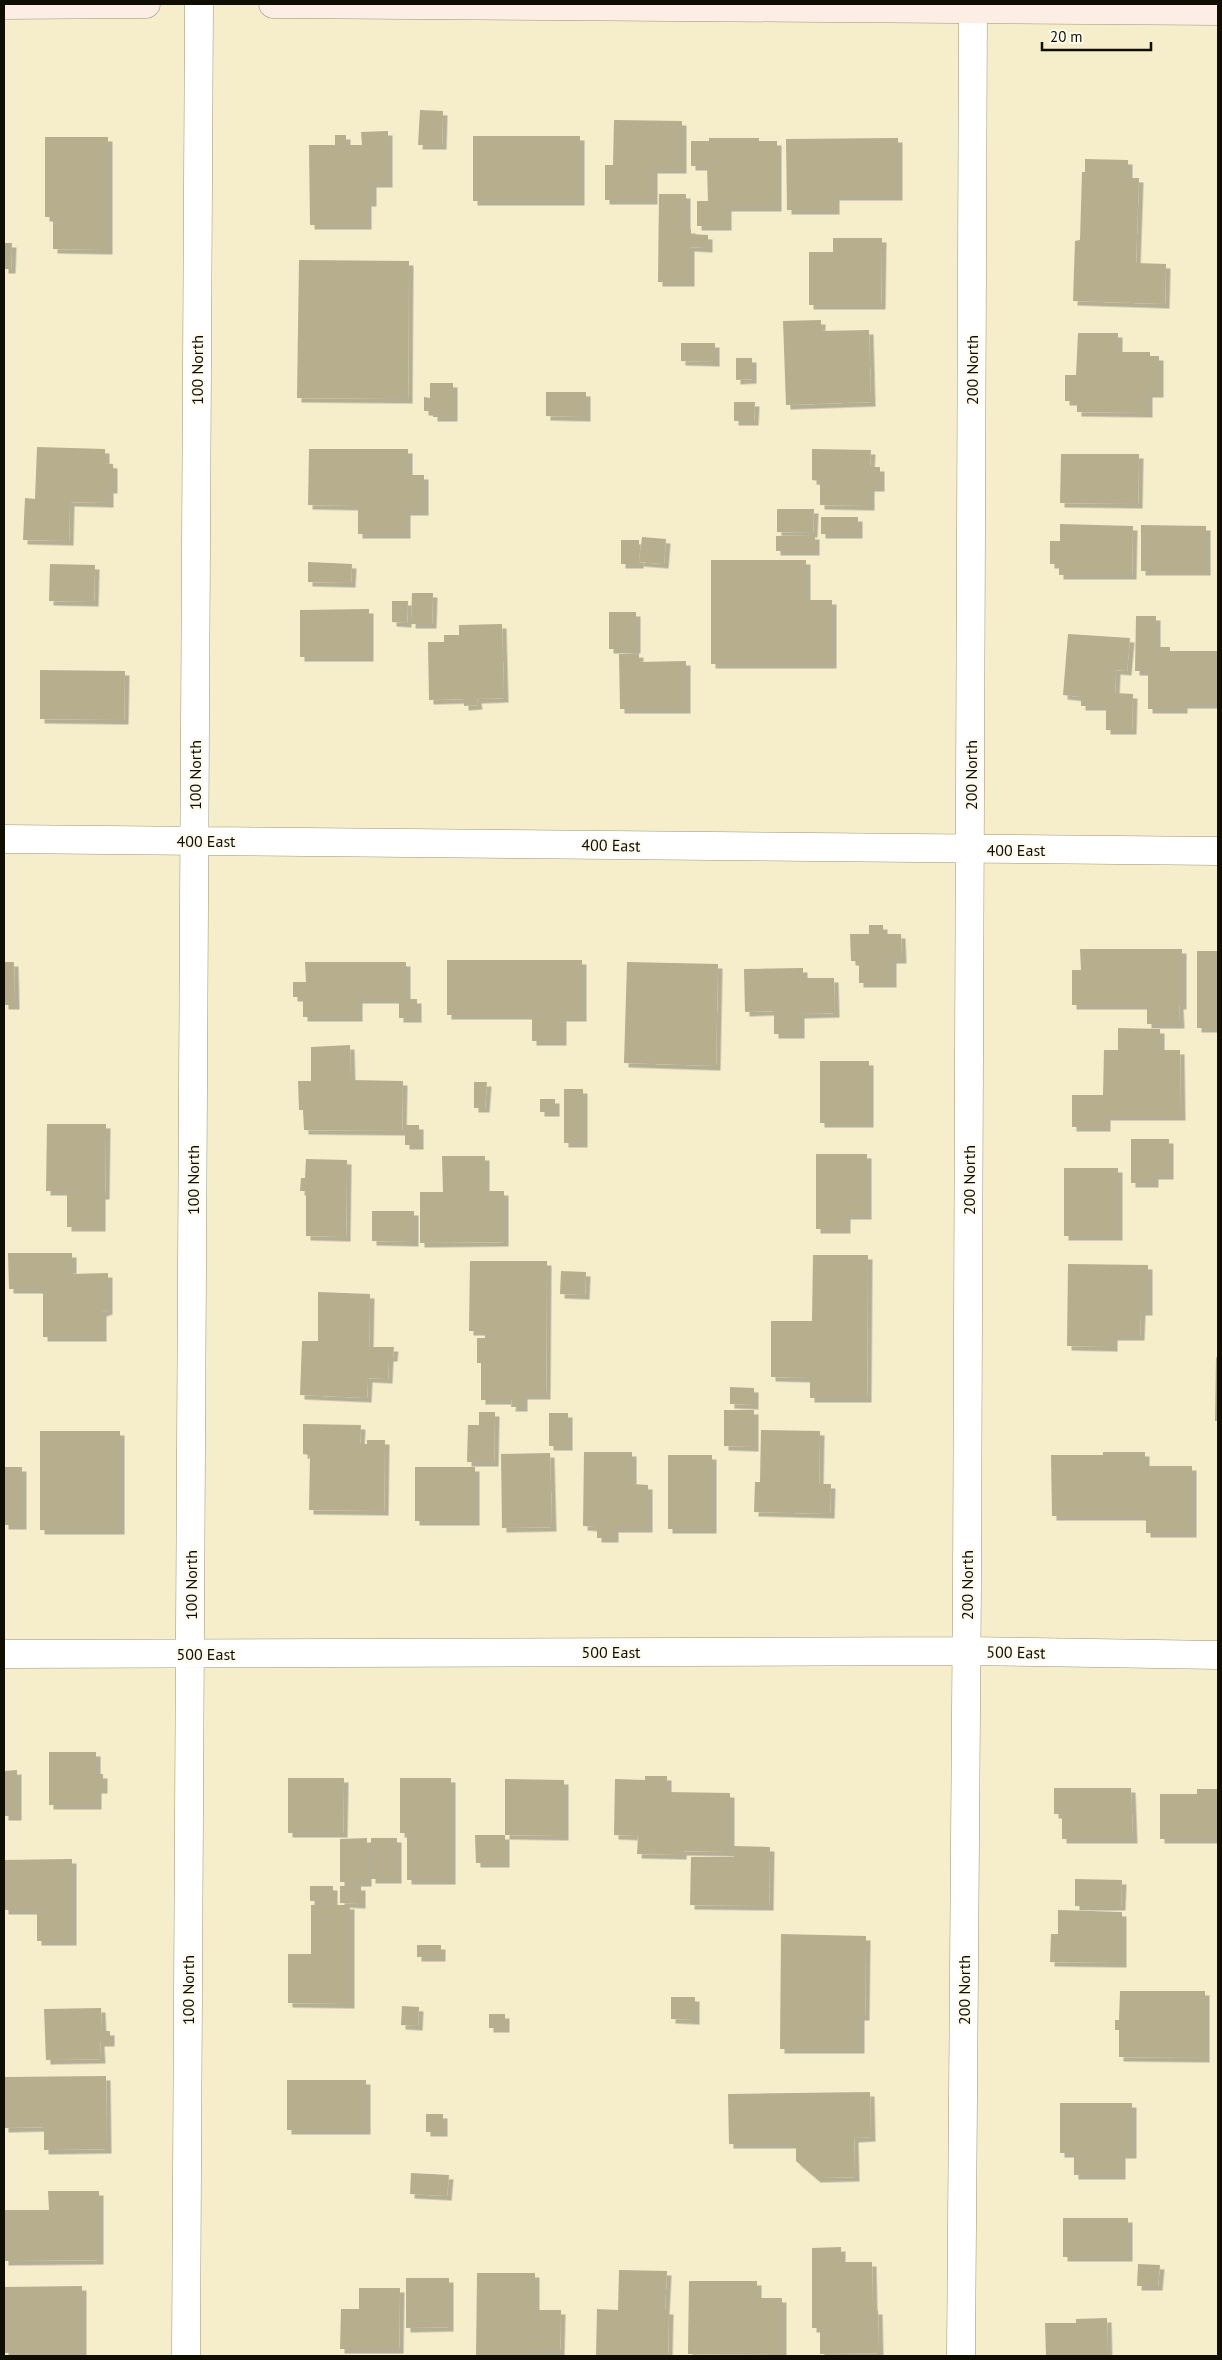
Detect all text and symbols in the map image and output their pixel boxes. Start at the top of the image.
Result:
scale bar [1042,20,1151,52]
text: 20 m [1050,27,1083,46]
street label: 100 North [187,335,207,405]
street label: 200 North [962,335,982,405]
street label: 100 North [185,740,205,810]
street label: 200 North [961,740,981,810]
street label: 400 East [176,831,236,851]
street label: 400 East [581,834,641,856]
street label: 400 East [986,840,1046,860]
street label: 100 North [183,1145,203,1215]
street label: 200 North [959,1145,979,1215]
street label: 100 North [181,1550,201,1620]
street label: 200 North [957,1550,977,1620]
street label: 500 East [986,1641,1046,1663]
street label: 500 East [581,1642,641,1662]
street label: 500 East [176,1644,236,1664]
street label: 100 North [178,1955,198,2025]
street label: 200 North [954,1955,974,2025]

